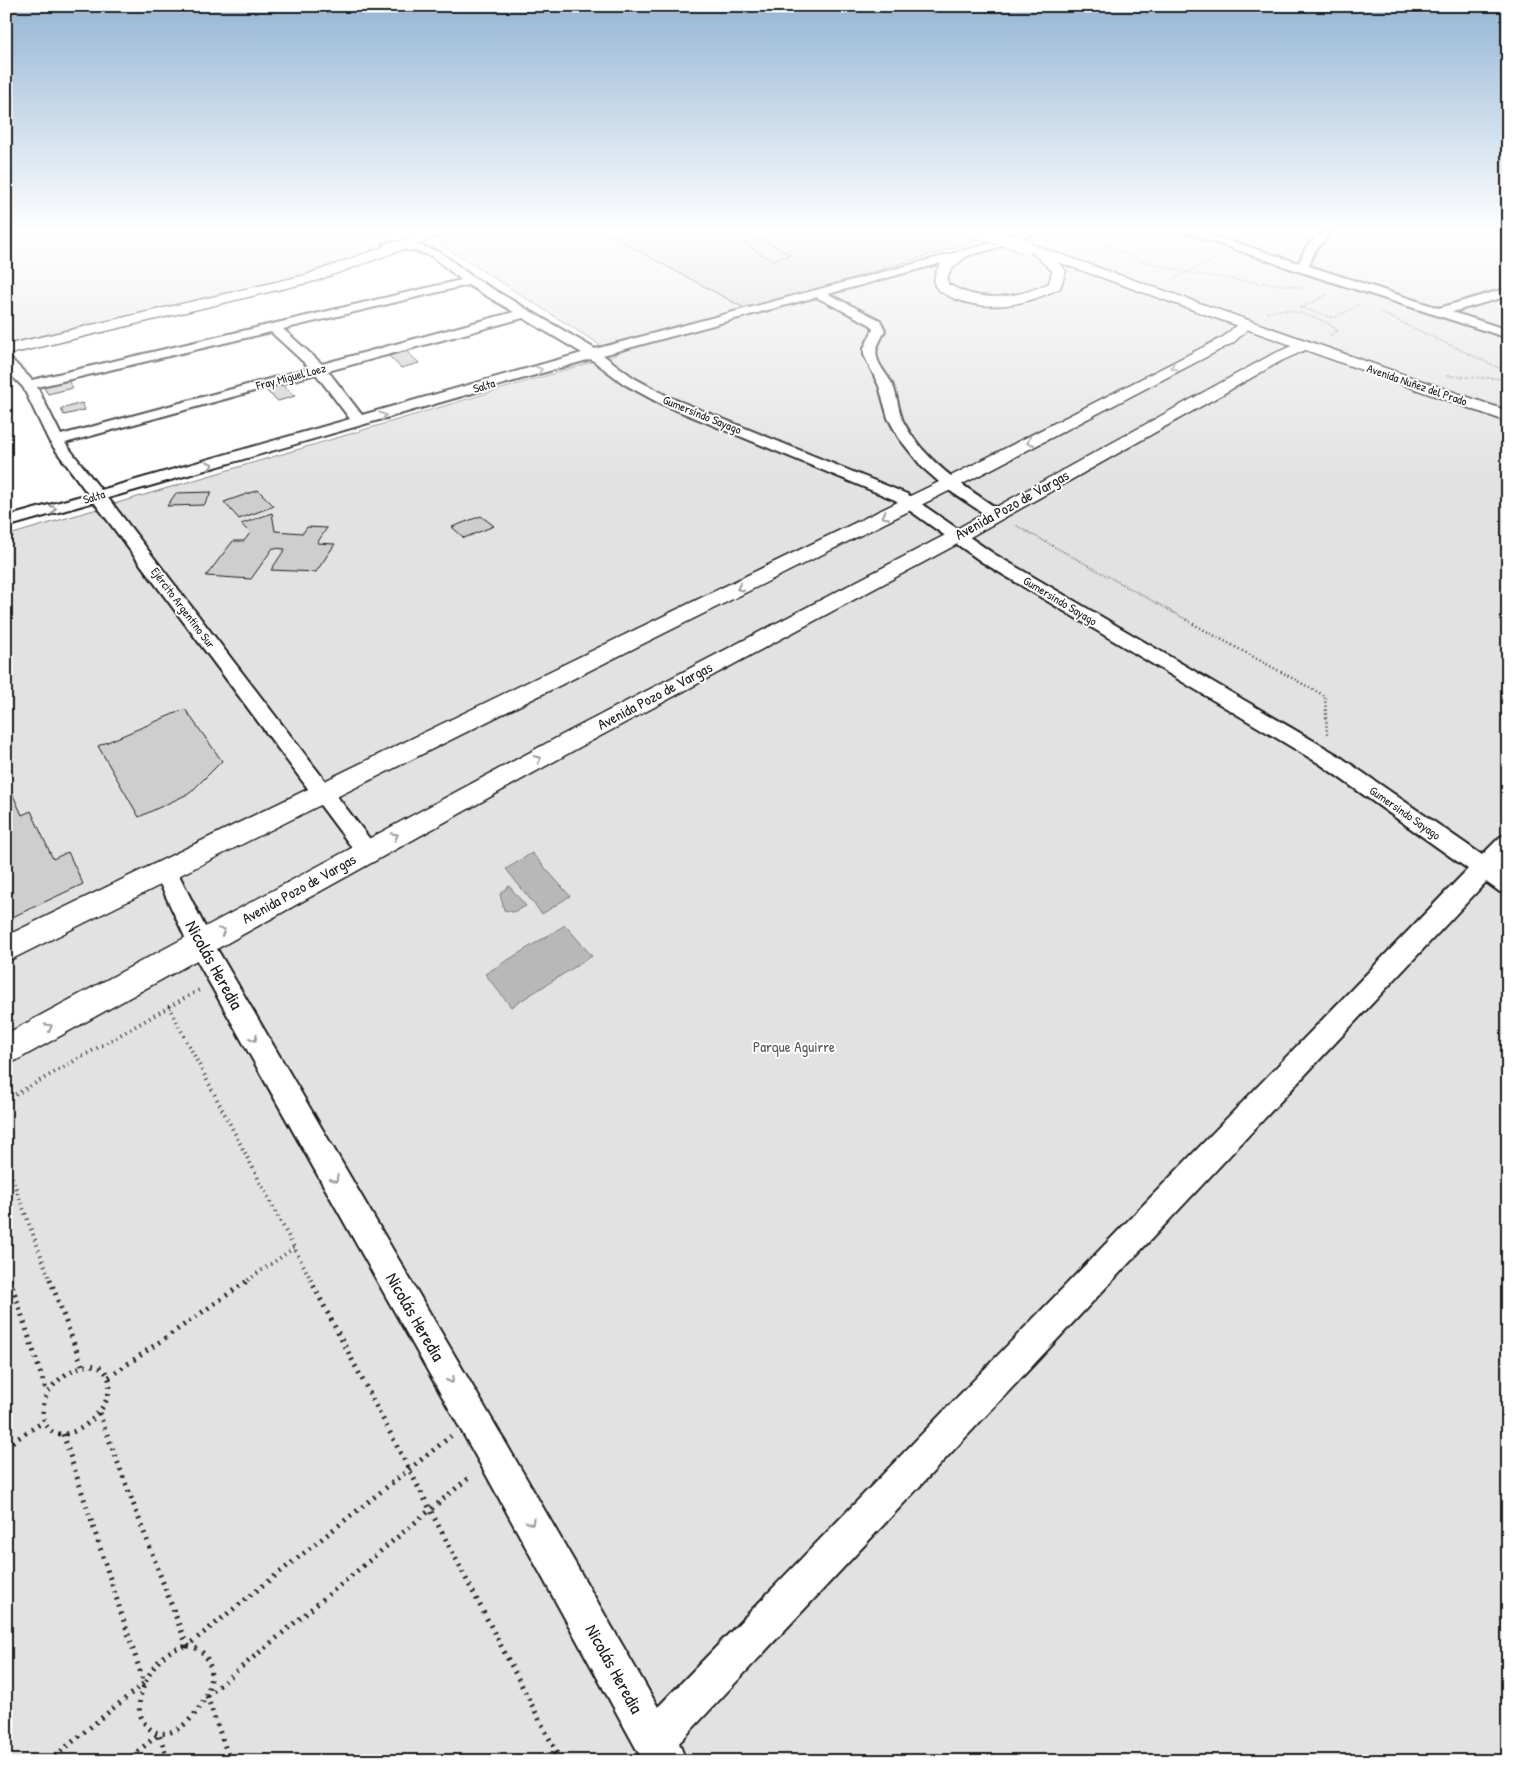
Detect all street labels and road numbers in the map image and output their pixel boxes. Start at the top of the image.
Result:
street label: Fray Miguel Loez [253,359,328,394]
street label: Avenida Nuñez del Prado [1365,359,1470,410]
street label: Salta [471,374,497,397]
street label: Gumersindo Sayago [660,391,744,438]
street label: Avenida Pozo de Vargas [951,464,1073,545]
street label: Salta [81,485,107,508]
street label: Ejército Argentino Sur [147,564,220,652]
street label: Gumersindo Sayago [1020,572,1100,629]
street label: Avenida Pozo de Vargas [594,656,716,735]
street label: Gumersindo Sayago [1366,782,1444,844]
street label: Avenida Pozo de Vargas [238,848,360,929]
street label: Nicolás Heredia [180,916,249,1014]
street label: Nicolás Heredia [380,1268,451,1366]
street label: Nicolás Heredia [580,1620,649,1718]

